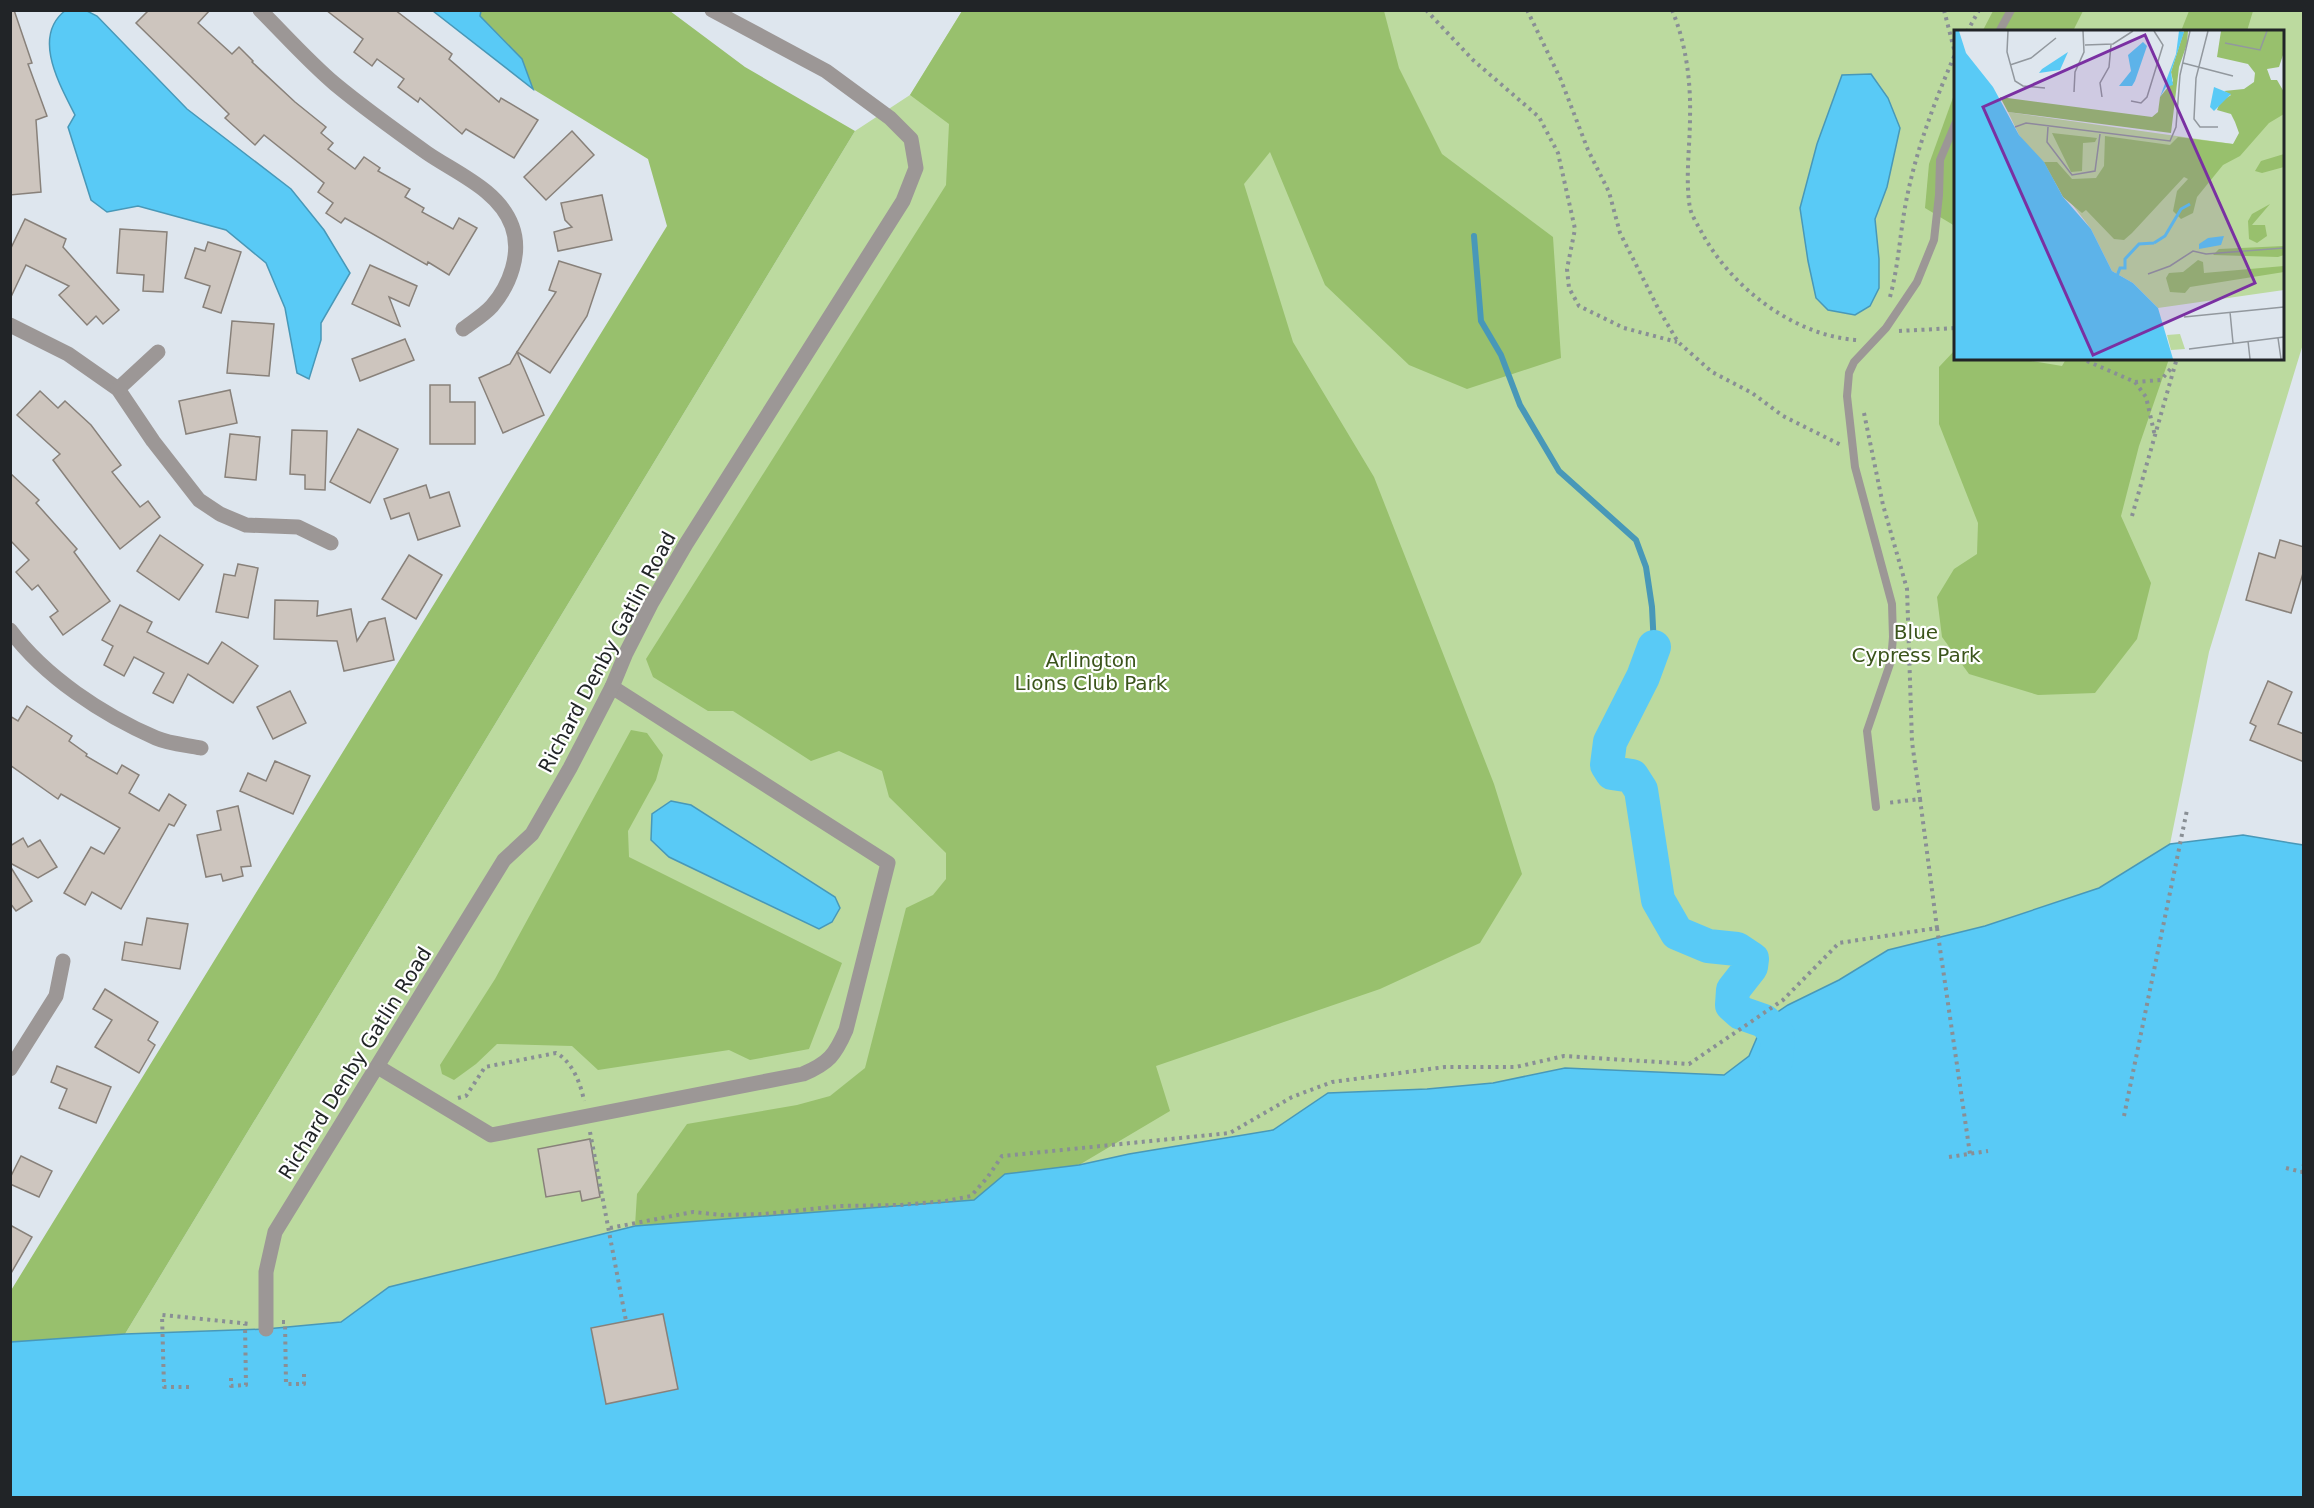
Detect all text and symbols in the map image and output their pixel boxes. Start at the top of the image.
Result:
inset map [1954,30,2284,360]
street label: Richard Denby Gatlin Road [533,527,681,777]
park label: Blue Cypress Park [1851,620,1981,667]
park label: Arlington Lions Club Park [1015,648,1168,695]
street label: Richard Denby Gatlin Road [273,942,437,1184]

